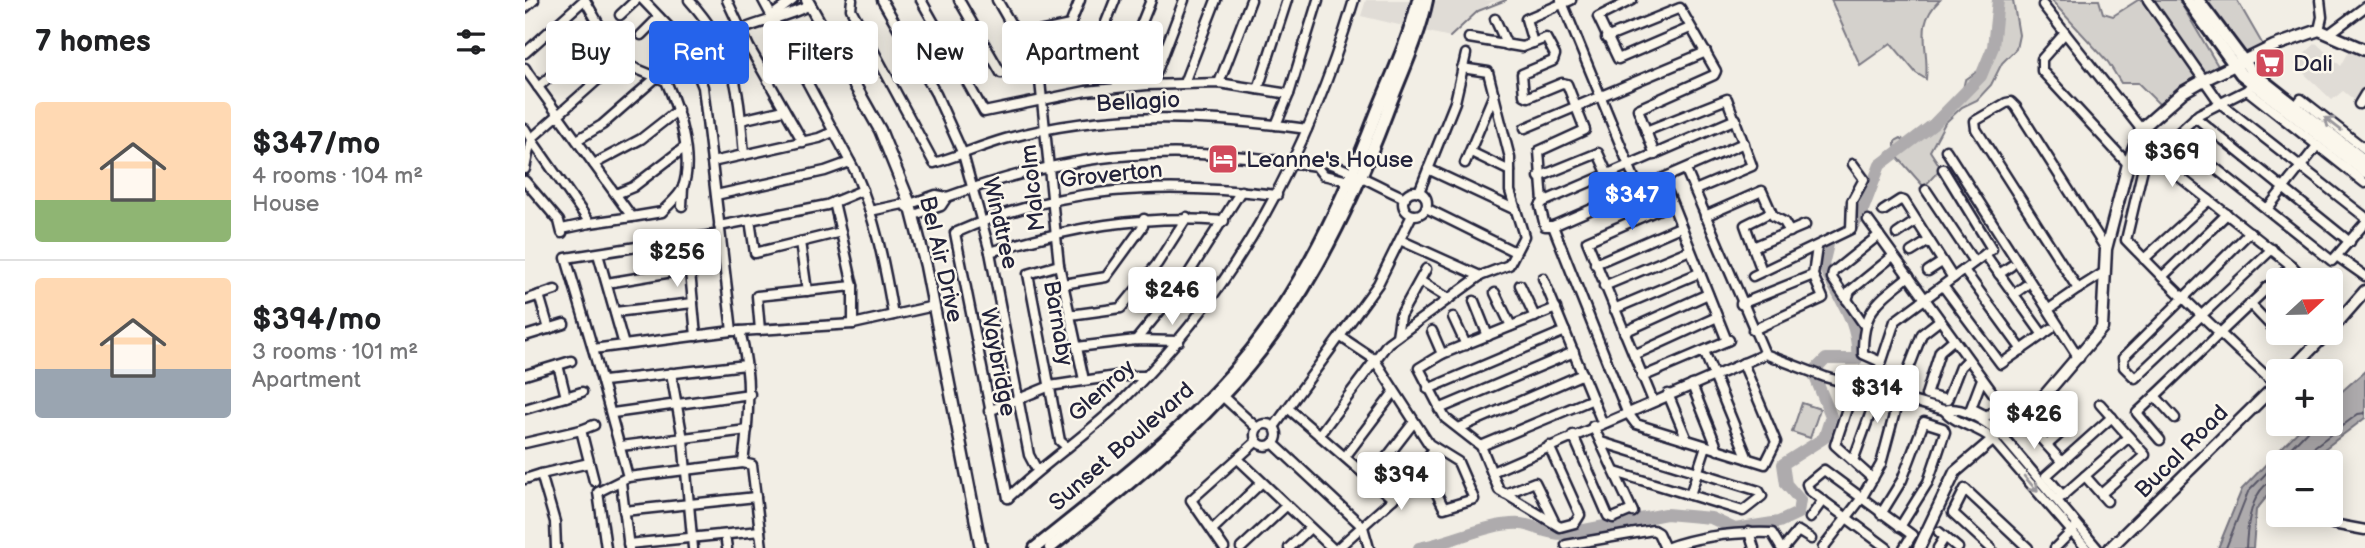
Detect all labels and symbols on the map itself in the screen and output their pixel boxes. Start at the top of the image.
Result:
supermarket icon: Dali [2253,46,2287,80]
place label: Dali [2293,50,2333,78]
street label: Bellagio [1095,86,1181,118]
one-way arrow [2324,116,2343,131]
pin: $369 [2131,130,2213,189]
hotel icon: Leanne's House [1206,142,1240,176]
street label: Malcolm [1015,143,1051,233]
place label: Leanne's House [1246,146,1413,174]
street label: Groverton [1058,156,1164,194]
pin: $347 [1591,173,1673,232]
street label: Windtree [976,174,1024,272]
street label: Bel Air Drive [913,193,969,325]
pin: $256 [636,230,718,289]
pin: $246 [1131,268,1213,327]
north arrow [2266,268,2343,345]
street label: Barnaby [1037,278,1079,369]
street label: Waybridge [974,306,1022,419]
street label: Glenroy [1063,353,1141,428]
pin: $314 [1836,366,1918,425]
street label: Sunset Boulevard [1044,376,1200,517]
pin: $426 [1993,392,2075,451]
street label: Bucal Road [2129,399,2234,504]
pin: $394 [1360,452,1442,512]
one-way arrow [2023,475,2039,493]

